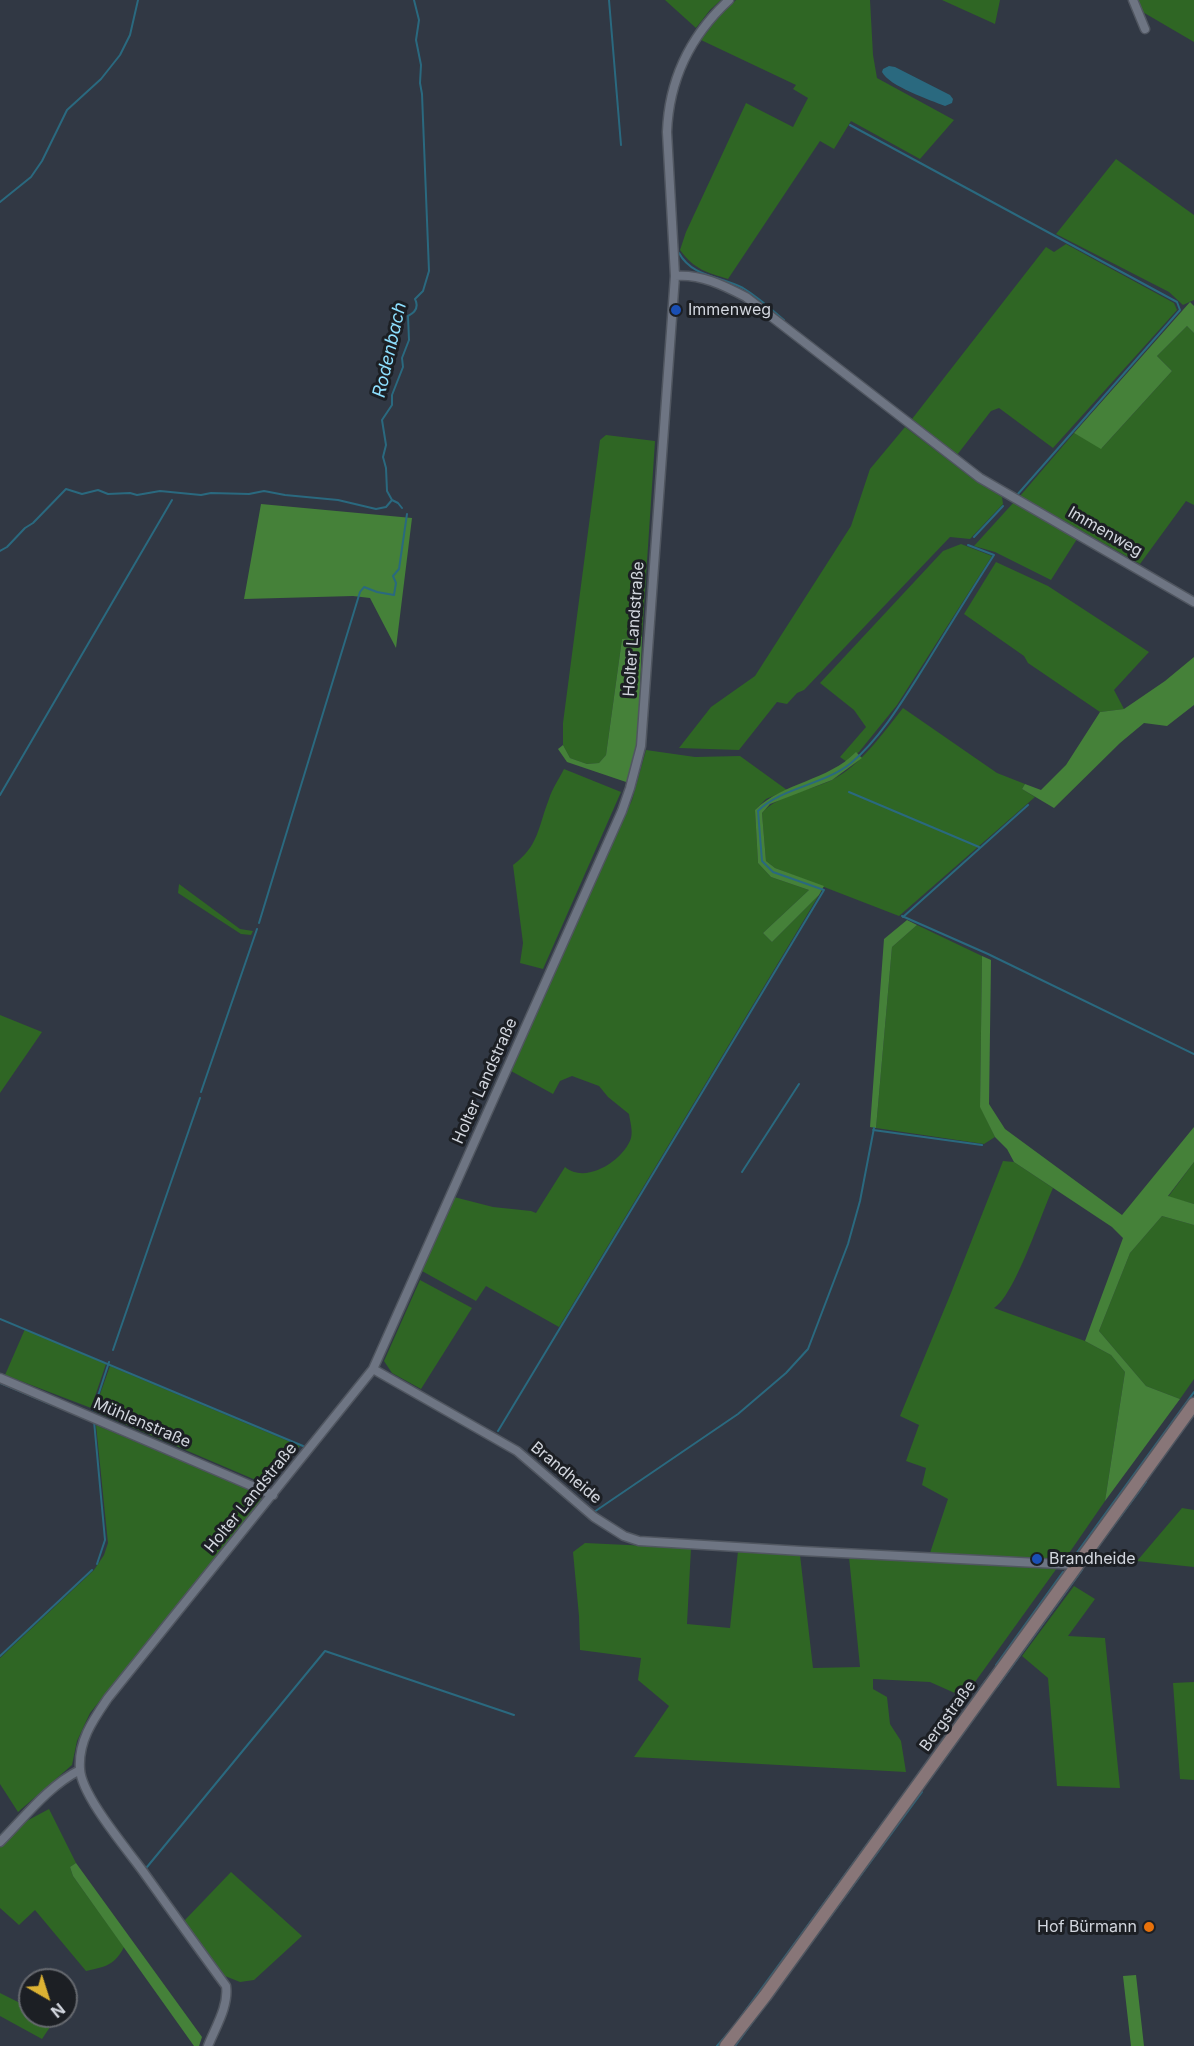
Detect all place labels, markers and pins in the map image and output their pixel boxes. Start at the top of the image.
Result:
place label: Immenweg [688,300,771,320]
marker: Immenweg [669,303,683,317]
place label: Brandheide [1049,1549,1136,1569]
marker: Brandheide [1030,1552,1044,1566]
place label: Hof Bürmann [1037,1917,1137,1937]
marker: Hof Bürmann [1142,1920,1156,1934]

